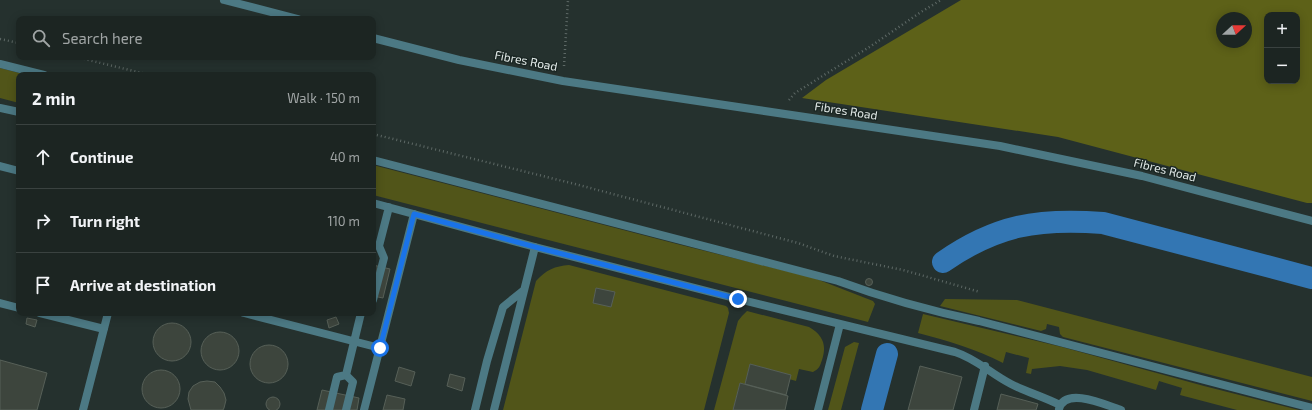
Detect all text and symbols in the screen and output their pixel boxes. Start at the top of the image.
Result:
north arrow [1216,12,1252,48]
map controls [1264,12,1300,84]
button: + [1264,12,1300,48]
search box [16,16,376,60]
icon: search [30,27,52,49]
text: Search here [62,29,143,47]
street label: Fibres Road [494,47,559,73]
button: − [1264,48,1300,84]
text: 2 min [32,88,75,108]
text: Walk · 150 m [287,90,360,106]
street label: Fibres Road [814,98,879,122]
icon: ahead [32,146,54,168]
text: Continue [70,148,133,166]
text: 40 m [330,149,360,165]
street label: Fibres Road [1133,155,1198,184]
icon: right [32,210,54,232]
text: Turn right [70,212,140,230]
text: 110 m [328,213,360,229]
icon: arrive [32,274,54,296]
text: Arrive at destination [70,276,216,294]
route end [729,290,747,308]
route start [371,339,389,357]

